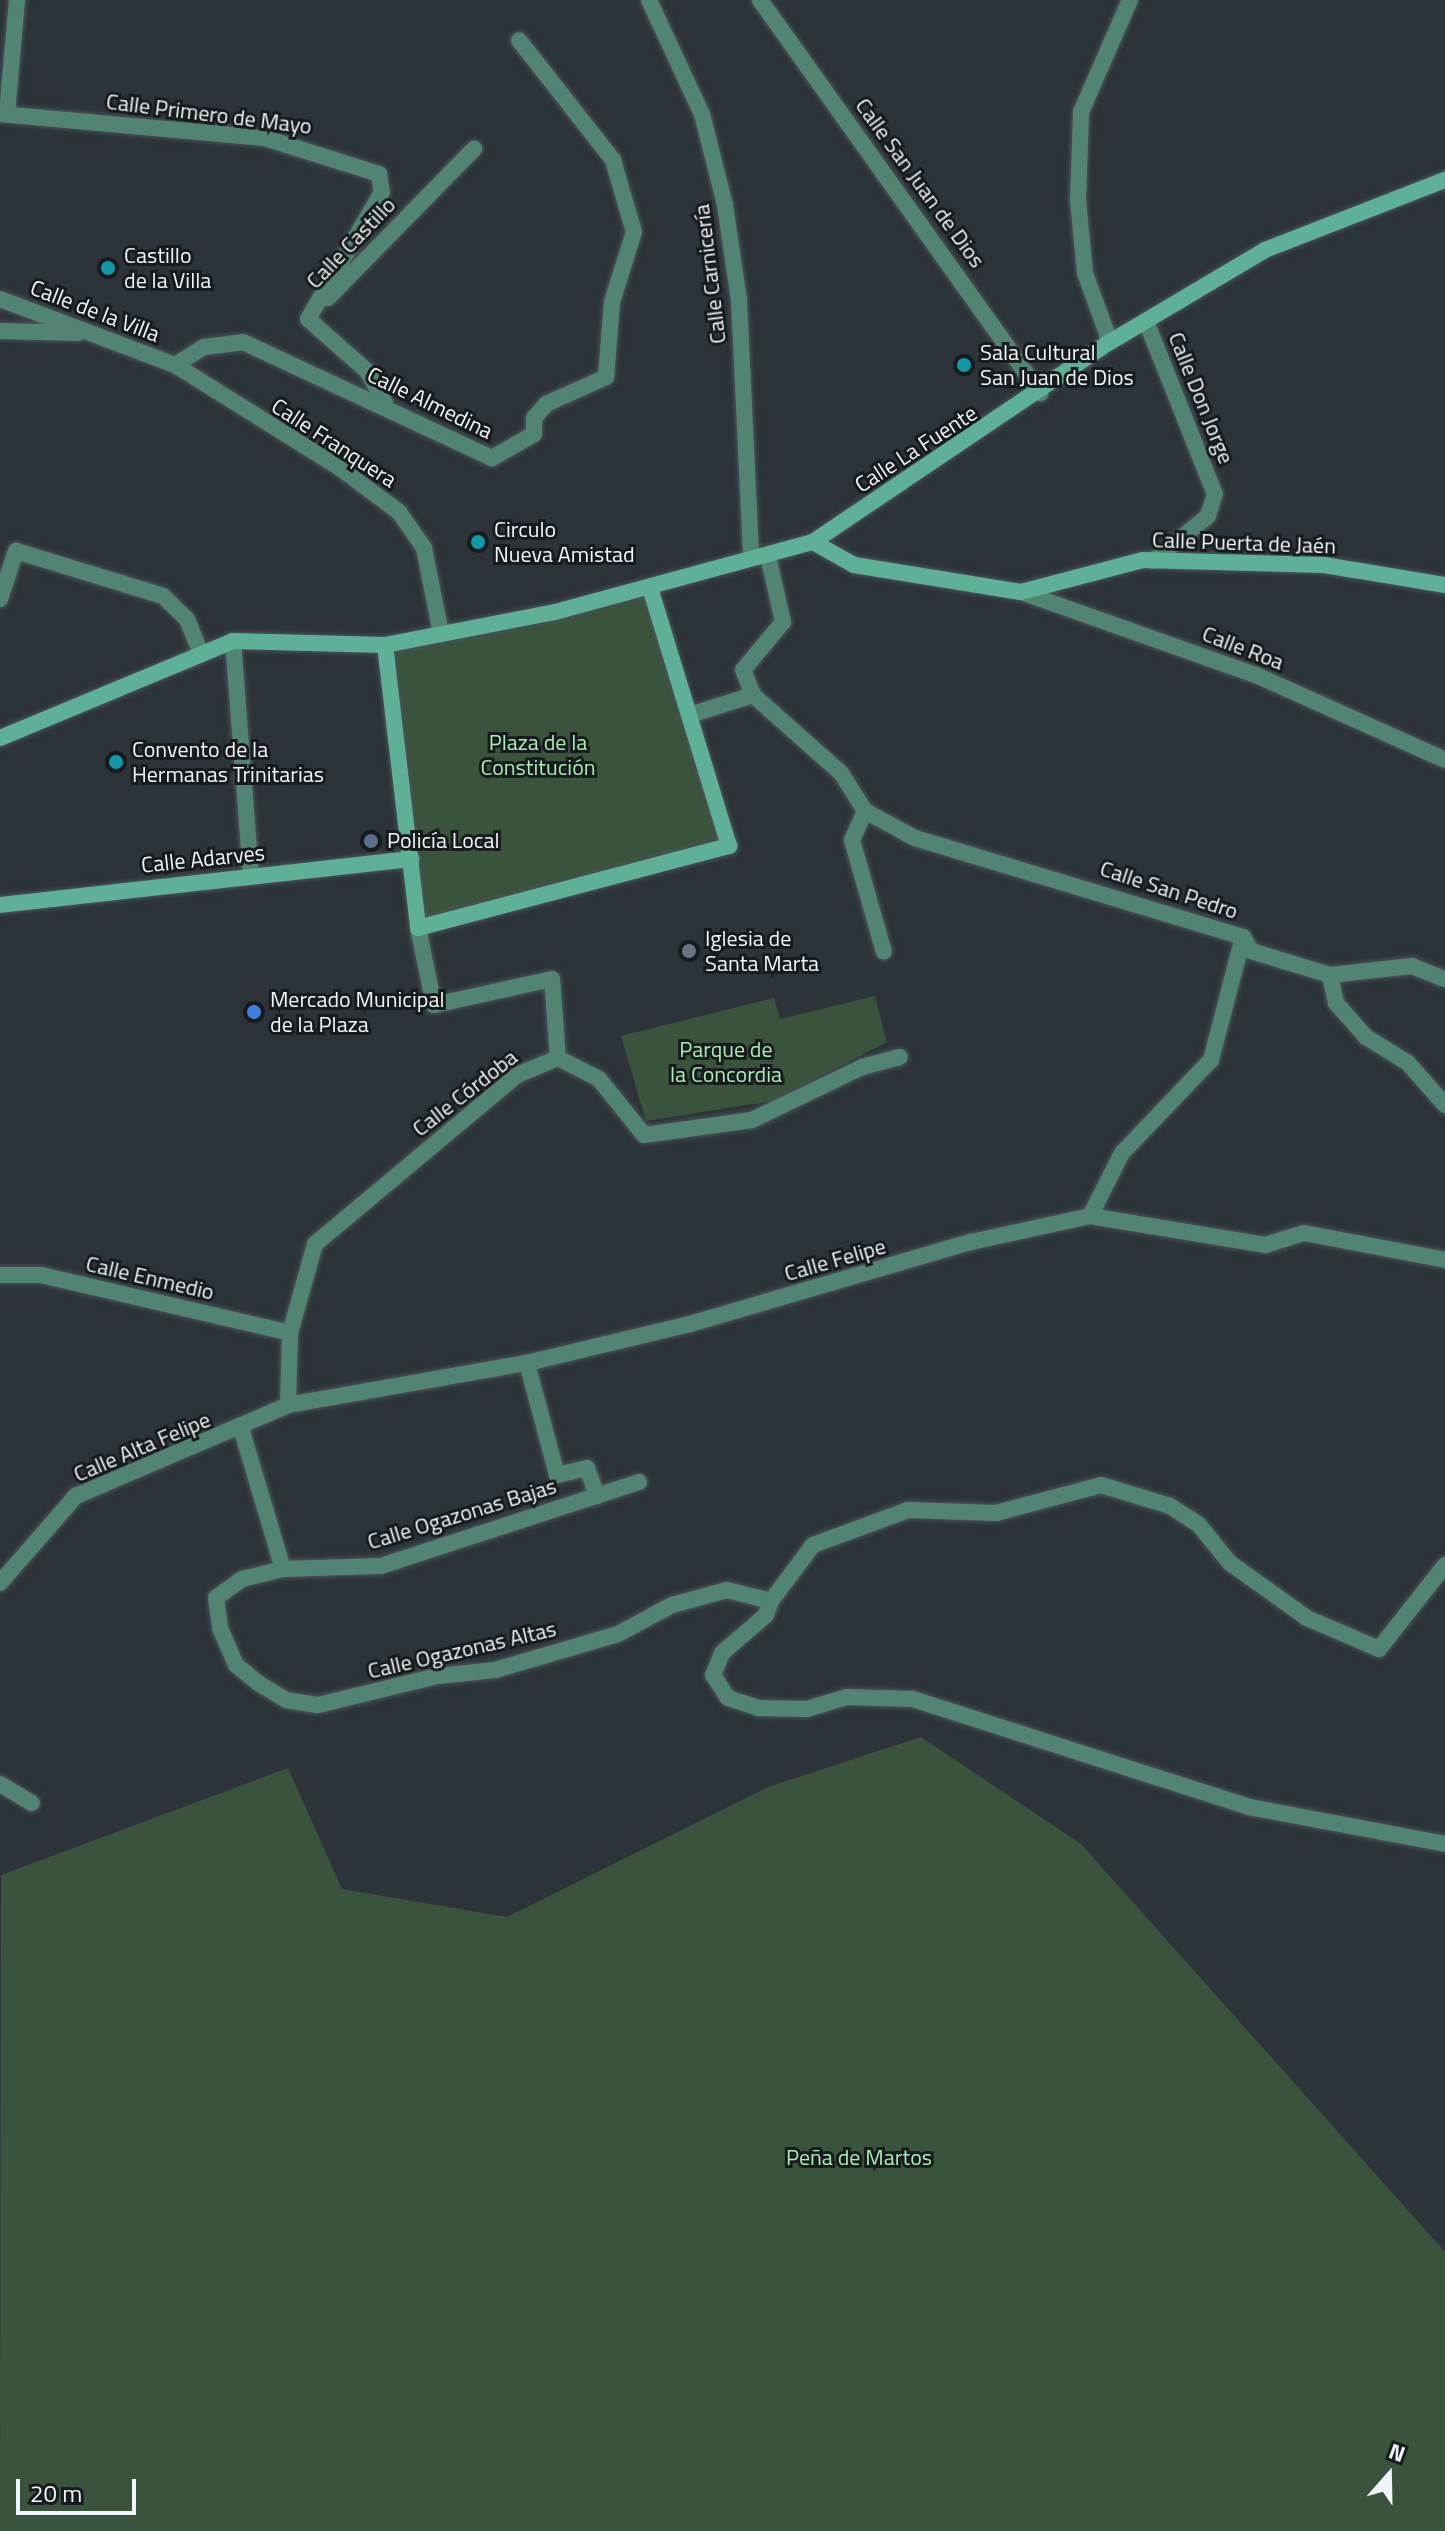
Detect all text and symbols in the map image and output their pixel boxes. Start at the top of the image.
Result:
street label: Calle Primero de Mayo [105,88,313,140]
street label: Calle San Juan de Dios [850,93,990,273]
street label: Calle Castillo [301,192,401,294]
street label: Calle Carnicería [688,203,732,345]
place label: Castillo de la Villa [124,242,211,294]
marker: Castillo de la Villa [99,259,117,277]
street label: Calle de la Villa [27,274,163,348]
street label: Calle Don Jorge [1163,328,1239,468]
place label: Sala Cultural San Juan de Dios [980,339,1134,390]
marker: Sala Cultural San Juan de Dios [955,356,973,374]
street label: Calle Almedina [363,361,497,445]
street label: Calle Franquera [267,393,401,493]
street label: Calle La Fuente [850,400,982,498]
place label: Circulo Nueva Amistad [494,516,635,568]
street label: Calle Puerta de Jaén [1152,527,1336,559]
marker: Circulo Nueva Amistad [469,533,487,551]
street label: Calle Roa [1199,620,1287,676]
park label: Plaza de la Constitución [480,729,596,780]
place label: Convento de la Hermanas Trinitarias [132,736,324,788]
marker: Convento de la Hermanas Trinitarias [107,753,125,771]
place label: Policía Local [387,828,499,854]
marker: Policía Local [362,832,380,850]
street label: Calle Adarves [140,839,266,879]
street label: Calle San Pedro [1097,855,1241,925]
place label: Iglesia de Santa Marta [705,925,819,976]
marker: Iglesia de Santa Marta [680,942,698,960]
place label: Mercado Municipal de la Plaza [270,986,444,1038]
marker: Mercado Municipal de la Plaza [245,1003,263,1021]
park label: Parque de la Concordia [670,1036,782,1088]
street label: Calle Córdoba [407,1044,523,1142]
street label: Calle Felipe [781,1233,889,1287]
street label: Calle Enmedio [83,1250,217,1306]
street label: Calle Alta Felipe [70,1406,214,1488]
street label: Calle Ogazonas Bajas [364,1473,560,1555]
street label: Calle Ogazonas Altas [365,1615,559,1685]
park label: Peña de Martos [786,2145,932,2171]
text: N [1384,2434,1410,2471]
north arrow [1349,2435,1429,2515]
scale bar [20,2463,140,2513]
text: 20 m [30,2475,82,2511]

